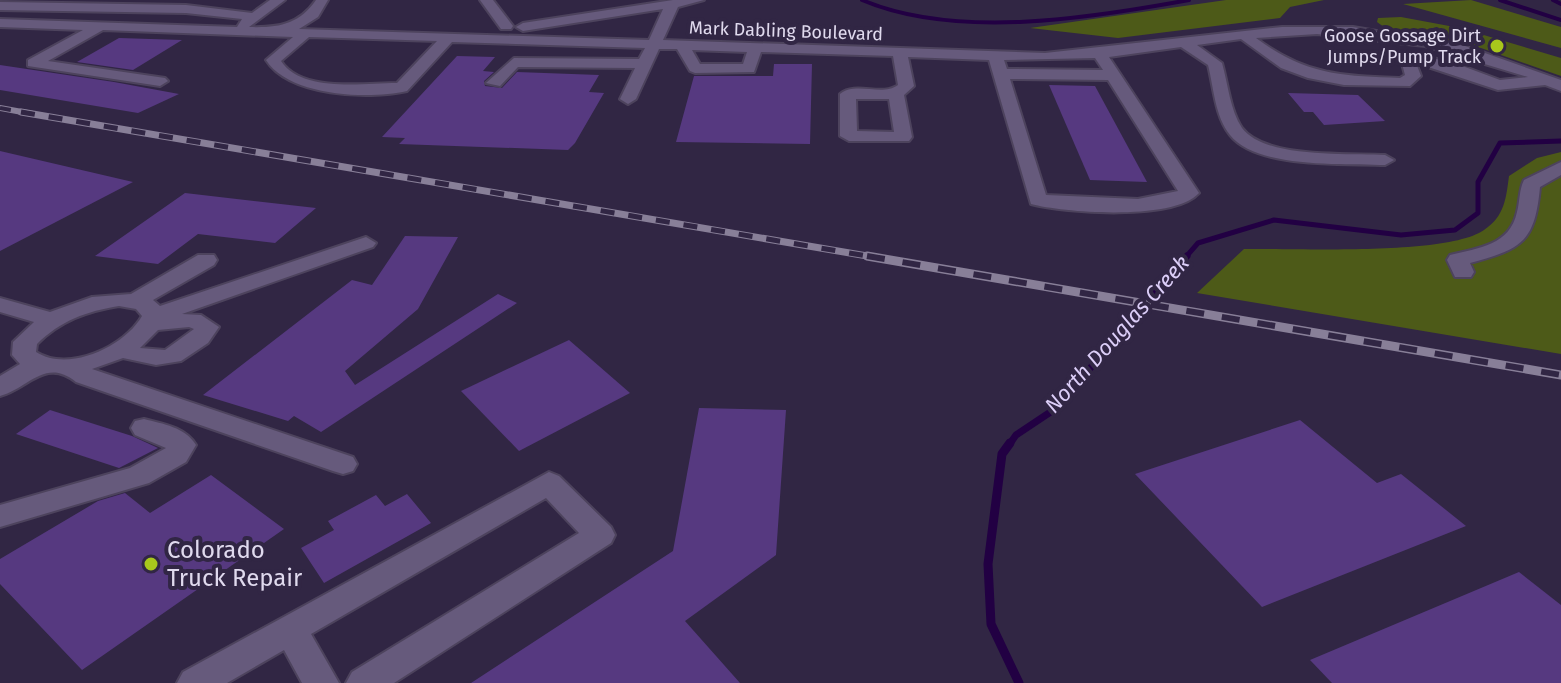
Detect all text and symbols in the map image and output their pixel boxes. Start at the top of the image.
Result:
street label: Mark Dabling Boulevard [689,17,883,45]
place label: Goose Gossage Dirt Jumps/Pump Track [1324,25,1482,68]
marker: Goose Gossage Dirt Jumps/Pump Track [1488,37,1506,55]
water label: North Douglas Creek [1039,249,1195,419]
place label: Colorado Truck Repair [167,536,303,592]
marker: Colorado Truck Repair [142,555,160,573]

